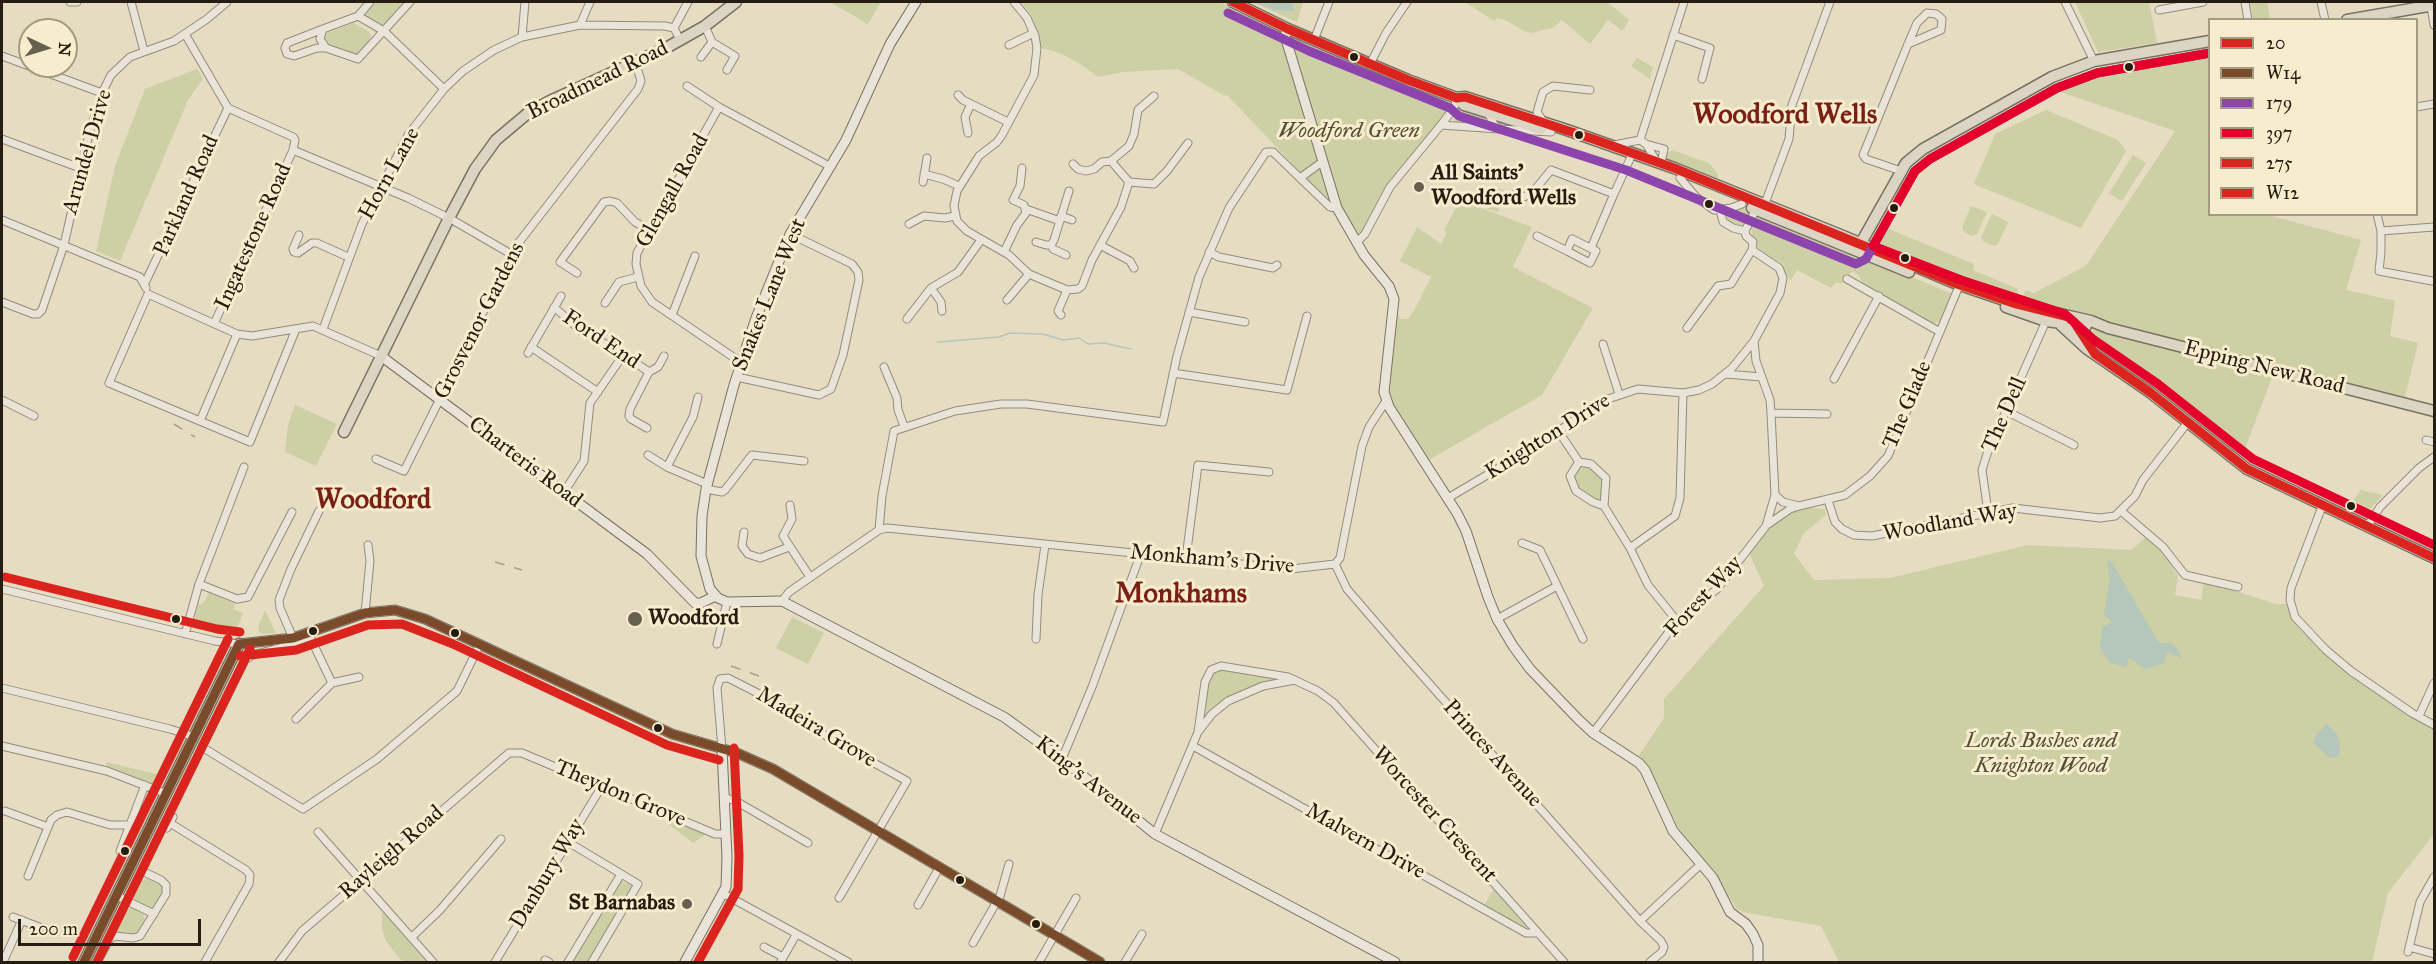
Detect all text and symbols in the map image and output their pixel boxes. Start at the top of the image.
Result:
north arrow [18,18,78,78]
legend [2208,18,2418,216]
text: 20 [2266,32,2285,54]
street label: Broadmead Road [523,35,673,127]
text: N [55,42,74,57]
unlabelled marker [1348,51,1360,63]
unlabelled marker [2123,61,2135,73]
text: W14 [2266,62,2300,84]
street label: Arundel Drive [58,87,118,217]
text: 179 [2266,92,2292,114]
district label: Woodford Wells [1693,99,1877,133]
park label: Woodford Green [1278,119,1420,145]
text: 397 [2266,122,2292,144]
street label: Horn Lane [354,123,426,225]
street label: Glengall Road [631,129,715,253]
unlabelled marker [1573,129,1585,141]
street label: Parkland Road [149,131,225,261]
text: 275 [2266,152,2292,174]
street label: Ingatestone Road [210,160,298,314]
place label: All Saints' Woodford Wells [1431,161,1576,212]
marker: All Saints' Woodford Wells [1412,180,1426,194]
text: W12 [2266,182,2299,204]
unlabelled marker [1703,198,1715,210]
unlabelled marker [1888,202,1900,214]
street label: Snakes Lane West [727,215,813,375]
street label: Grosvenor Gardens [429,238,531,404]
unlabelled marker [1899,252,1911,264]
street label: Ford End [557,305,645,375]
street label: Epping New Road [2181,335,2347,401]
street label: The Glade [1878,357,1938,453]
street label: The Dell [1977,373,2033,457]
street label: Knighton Drive [1481,388,1615,486]
street label: Charteris Road [463,412,587,514]
district label: Woodford [315,484,431,518]
street label: Woodland Way [1881,498,2019,548]
unlabelled marker [2345,500,2357,512]
street label: Monkham's Drive [1129,540,1295,580]
street label: Forest Way [1660,551,1748,643]
district label: Monkhams [1115,578,1247,612]
place label: Woodford [648,606,739,632]
marker: Woodford [626,610,644,628]
unlabelled marker [170,613,182,625]
unlabelled marker [307,625,319,637]
unlabelled marker [449,627,461,639]
street label: Madeira Grove [751,682,881,774]
street label: Princes Avenue [1437,695,1547,813]
unlabelled marker [652,722,664,734]
park label: Lords Bushes and Knighton Wood [1965,729,2117,780]
street label: King's Avenue [1029,731,1147,831]
street label: Worcester Crescent [1366,742,1502,888]
street label: Theydon Grove [550,754,690,834]
street label: Malvern Drive [1300,798,1430,886]
street label: Rayleigh Road [334,800,450,906]
street label: Danbury Way [505,814,591,934]
unlabelled marker [119,845,131,857]
unlabelled marker [954,874,966,886]
place label: St Barnabas [569,891,675,917]
marker: St Barnabas [680,897,694,911]
scale bar [21,907,204,945]
text: 200 m [29,918,78,940]
unlabelled marker [1030,918,1042,930]

